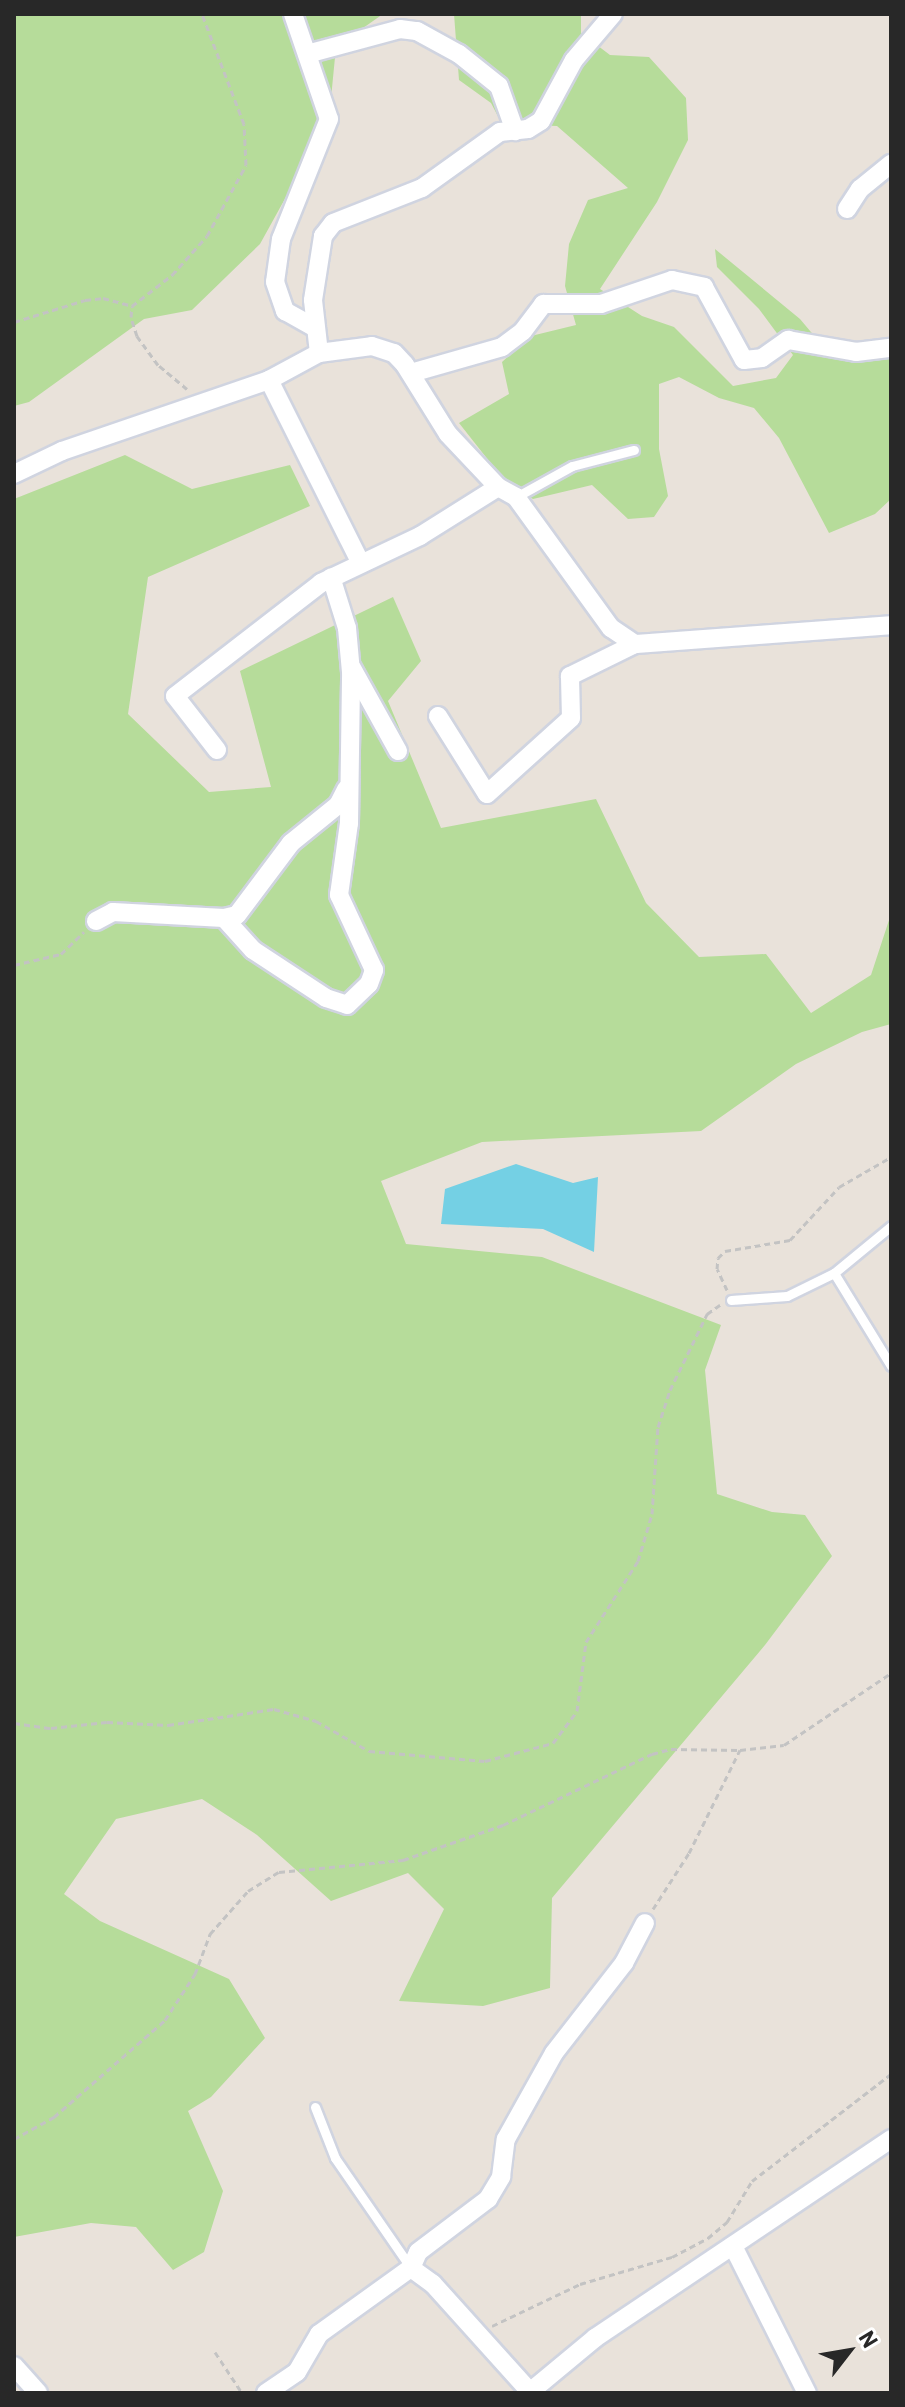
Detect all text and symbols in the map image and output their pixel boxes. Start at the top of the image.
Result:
north arrow [809,2311,889,2391]
text: N [855,2326,884,2352]

